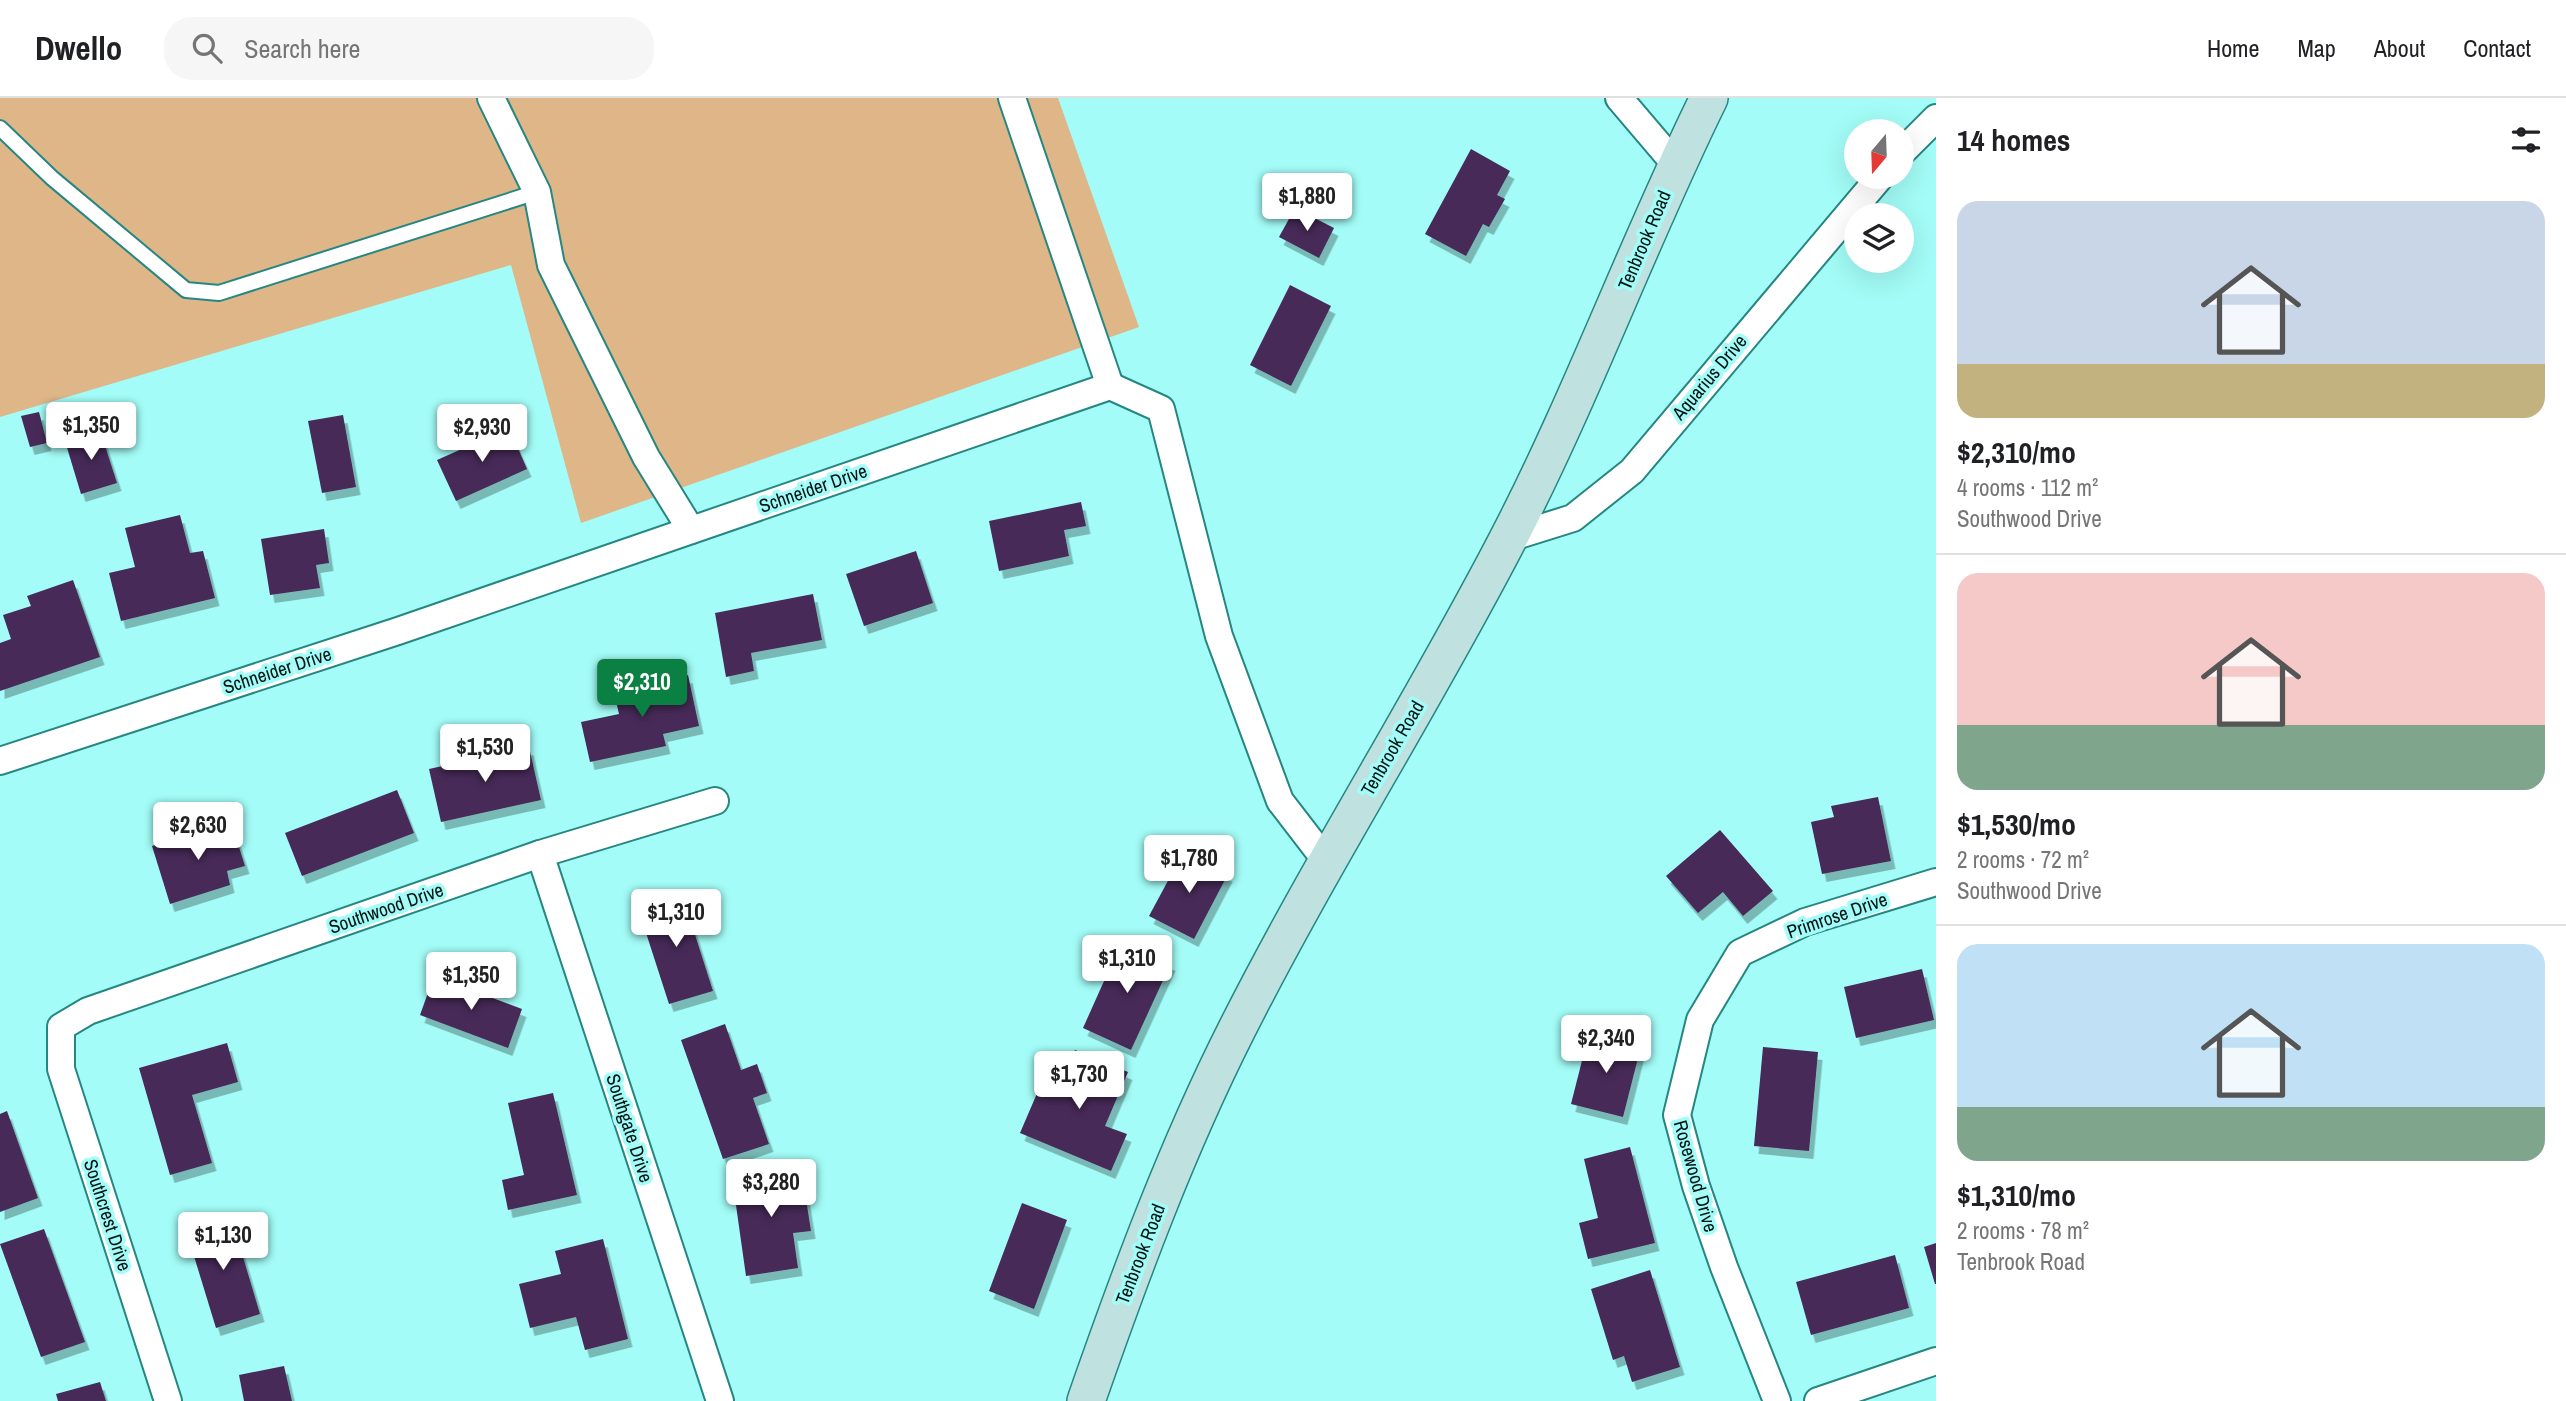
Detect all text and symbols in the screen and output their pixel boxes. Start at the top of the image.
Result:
search box [164,17,654,80]
text: Dwello [35,26,122,70]
icon: search [188,29,226,67]
text: Search here [244,31,360,66]
text: Home [2207,32,2259,64]
text: Map [2297,32,2336,64]
text: About [2374,32,2425,64]
text: Contact [2463,32,2531,64]
north arrow [1844,119,1914,189]
map controls [1844,119,1914,273]
text: 14 homes [1957,120,2071,160]
icon: filters [2507,121,2545,159]
pin: $1,880 [1250,174,1364,233]
text: $1,880 [1278,180,1336,211]
street label: Tenbrook Road [1611,186,1677,294]
button: layers [1844,203,1914,273]
icon: home [2188,247,2314,373]
street label: Aquarius Drive [1665,329,1752,426]
pin: $1,350 [34,402,148,462]
pin: $2,930 [425,404,539,464]
text: $1,350 [62,409,120,440]
text: $2,930 [453,411,511,442]
text: $2,310/mo [1957,432,2076,472]
street label: Schneider Drive [756,457,870,519]
text: 4 rooms · 112 m² [1957,472,2098,503]
text: Southwood Drive [1957,503,2102,534]
icon: home [2188,619,2314,745]
street label: Schneider Drive [219,640,335,700]
pin: $2,310 [585,660,699,719]
text: $2,310 [613,666,671,697]
street label: Tenbrook Road [1354,696,1430,800]
pin: $1,530 [428,724,542,784]
text: $1,530 [456,731,514,762]
pin: $2,630 [141,802,255,862]
text: $1,530/mo [1957,804,2076,844]
text: $2,630 [169,809,227,840]
pin: $1,780 [1132,836,1246,895]
text: $1,780 [1160,842,1218,873]
text: 2 rooms · 72 m² [1957,844,2089,875]
text: Southwood Drive [1957,875,2102,906]
street label: Southwood Drive [325,876,447,940]
street label: Primrose Drive [1783,886,1891,944]
pin: $1,310 [619,890,733,949]
text: $1,310 [647,896,705,927]
pin: $1,310 [1070,936,1184,995]
text: $1,310 [1098,942,1156,973]
pin: $1,350 [414,953,528,1012]
text: $1,350 [442,959,500,990]
icon: home [2188,990,2314,1116]
pin: $2,340 [1549,1016,1663,1075]
text: $2,340 [1577,1022,1635,1053]
pin: $1,730 [1022,1052,1136,1111]
text: $1,730 [1050,1058,1108,1089]
street label: Southgate Drive [600,1070,660,1186]
street label: Rosewood Drive [1668,1117,1724,1235]
street label: Southcrest Drive [78,1156,138,1274]
pin: $3,280 [714,1160,828,1219]
text: $3,280 [742,1166,800,1197]
text: $1,310/mo [1957,1175,2076,1215]
street label: Tenbrook Road [1109,1200,1171,1308]
pin: $1,130 [166,1212,280,1272]
text: 2 rooms · 78 m² [1957,1215,2089,1246]
text: $1,130 [194,1219,252,1250]
text: Tenbrook Road [1957,1246,2085,1277]

